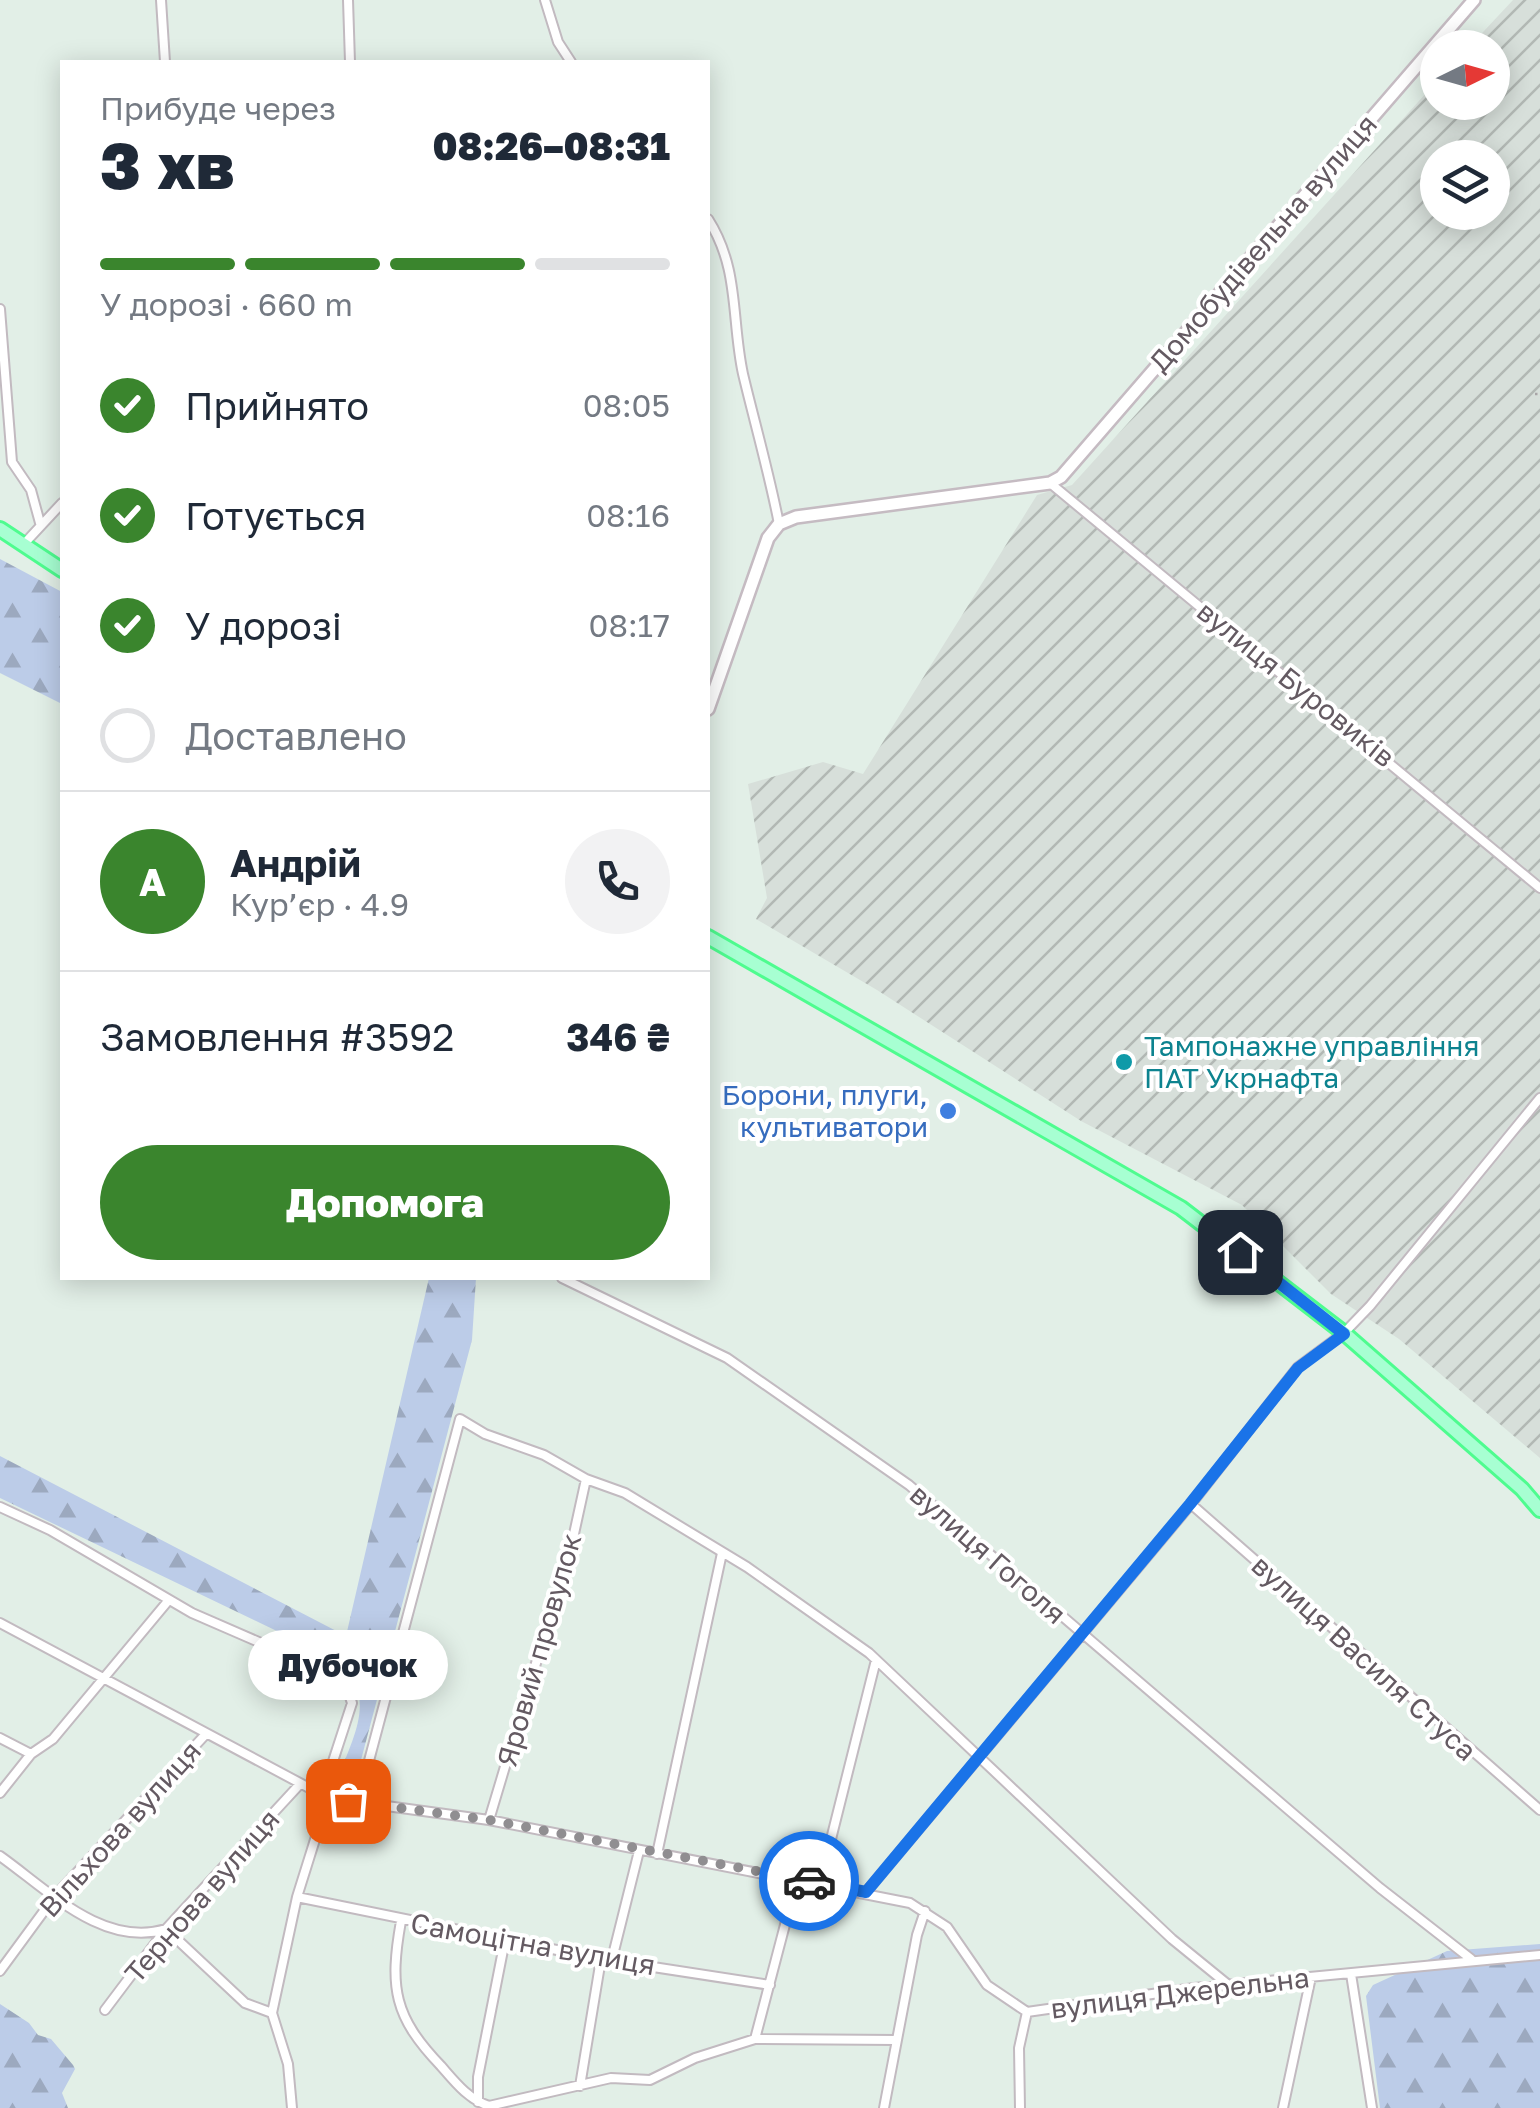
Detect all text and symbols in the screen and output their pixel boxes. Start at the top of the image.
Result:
north arrow [1420,30,1510,120]
map controls [1420,30,1510,230]
text: Прибуде через [100,89,336,127]
street label: Домобудівельна вулиця [1142,108,1383,378]
text: 08:26–08:31 [432,123,670,168]
text: 3 хв [100,125,234,203]
button: layers [1420,140,1510,230]
text: У дорозі · 660 m [100,285,353,323]
icon: check [100,378,155,433]
text: Прийнято [185,383,369,428]
text: 08:05 [583,386,670,424]
icon: check [100,488,155,543]
text: Готується [185,493,366,538]
text: 08:16 [586,496,670,534]
street label: вулиця Буровиків [1191,594,1402,773]
icon: check [100,598,155,653]
text: У дорозі [185,603,342,648]
text: 08:17 [589,606,670,644]
text: Доставлено [185,713,407,758]
button: phone [565,829,670,934]
text: Андрій [230,840,361,885]
text: А [139,859,166,904]
text: Кур’єр · 4.9 [230,885,409,923]
text: Замовлення #3592 [100,1014,454,1059]
text: 346 ₴ [566,1014,670,1059]
place label: Тампонажне управління ПАТ Укрнафта [1144,1029,1479,1094]
marker: Тампонажне управління ПАТ Укрнафта [1113,1051,1135,1073]
place label: Борони, плуги, культиватори [722,1078,928,1143]
marker: Борони, плуги, культиватори [937,1100,959,1122]
button: Допомога [100,1145,670,1260]
pin [1198,1210,1283,1295]
icon: home [1213,1225,1268,1280]
street label: вулиця Гоголя [904,1477,1073,1630]
street label: Яровий провулок [489,1530,588,1770]
street label: вулиця Василя Стуса [1245,1548,1483,1767]
callout: Дубочок [248,1631,448,1701]
text: Дубочок [278,1646,418,1684]
street label: Вільхова вулиця [32,1734,207,1923]
pin [306,1759,391,1844]
icon: bag [321,1774,376,1829]
street label: Тернова вулиця [118,1802,286,1989]
courier [759,1831,859,1931]
icon: car [782,1854,837,1909]
street label: Самоцітна вулиця [408,1906,658,1981]
street label: вулиця Джерельна [1049,1960,1311,2025]

